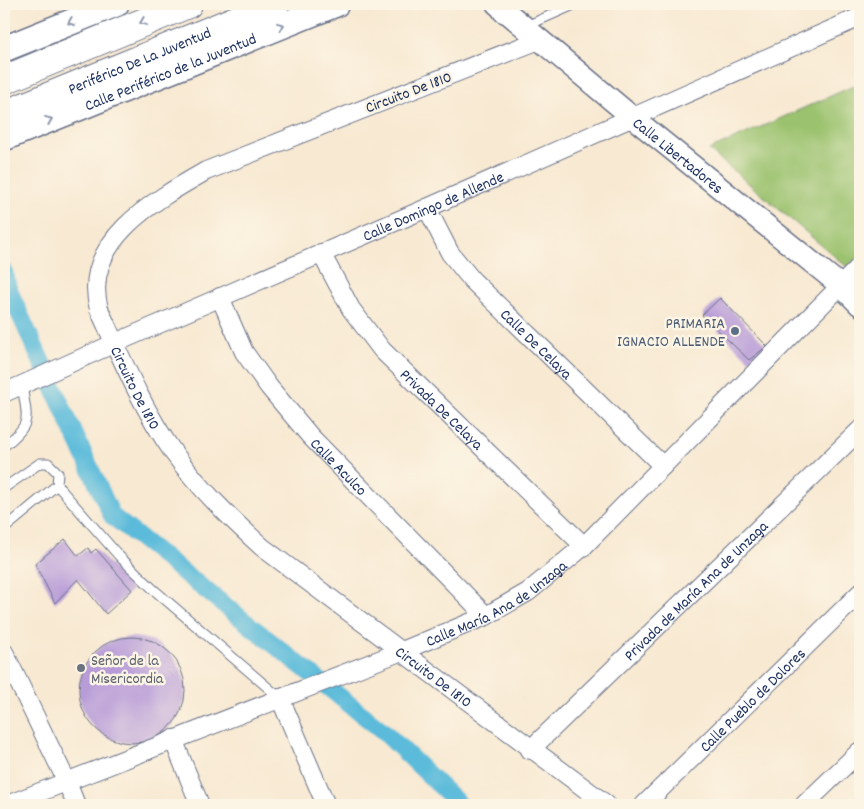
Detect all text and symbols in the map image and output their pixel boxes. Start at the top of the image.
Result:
one-way arrow [67,16,76,26]
one-way arrow [139,16,148,27]
street label: Periférico De La Juventud [65,22,215,102]
one-way arrow [276,22,285,33]
street label: Calle Periférico de la Juventud [82,28,260,118]
street label: Circuito De 1810 [362,66,455,120]
street label: Calle Libertadores [627,113,728,201]
one-way arrow [44,116,53,126]
street label: Calle Domingo de Allende [359,167,508,249]
street label: Calle De Celaya [494,304,577,386]
place label: PRIMARIA IGNACIO ALLENDE [617,313,726,354]
marker: PRIMARIA IGNACIO ALLENDE [729,325,741,337]
street label: Circuito De 1810 [103,343,165,435]
street label: Privada De Celaya [394,364,488,457]
street label: Calle Aculco [304,434,371,502]
street label: Privada de María Ana de Unzaga [620,516,775,667]
street label: Calle María Ana de Unzaga [423,555,573,654]
street label: Circuito De 1810 [390,641,476,714]
street label: Calle Pueblo de Dolores [695,643,812,759]
place label: Señor de la Misericordia [91,650,164,691]
marker: Señor de la Misericordia [75,662,87,674]

